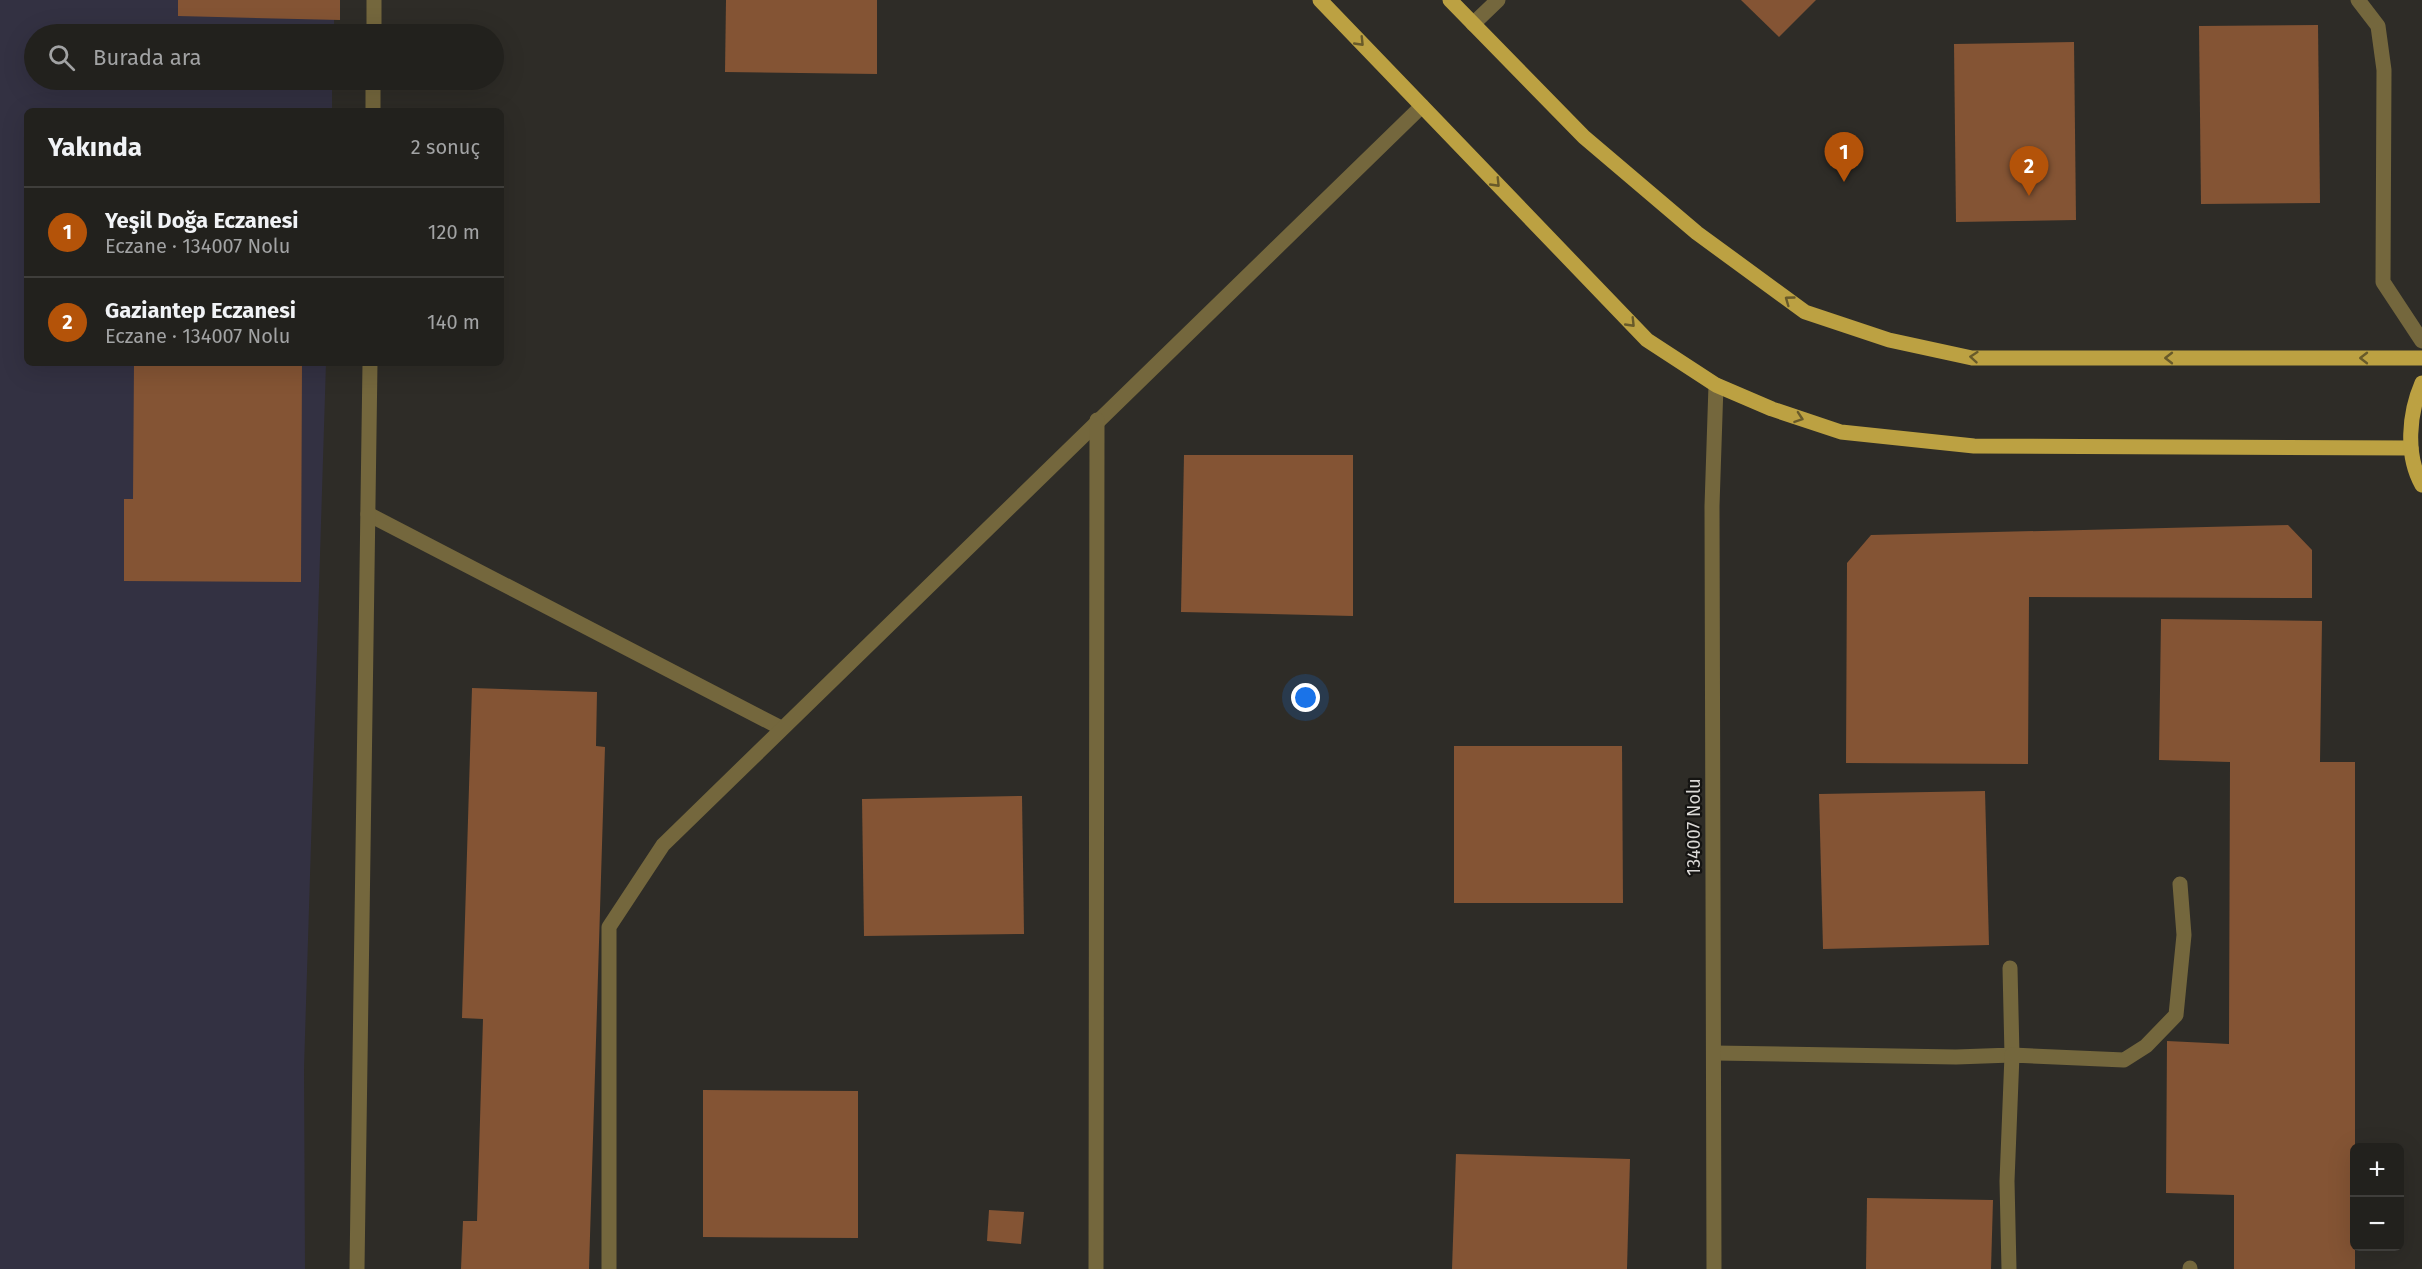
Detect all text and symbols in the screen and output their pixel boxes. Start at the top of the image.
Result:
search box [24,24,504,90]
one-way arrow [1353,35,1364,46]
icon: search [45,41,78,74]
text: Burada ara [93,44,201,71]
text: Yakında [48,132,142,163]
pin: 1 [1824,132,1864,182]
text: 2 sonuç [411,135,480,159]
pin: 2 [2010,146,2048,196]
one-way arrow [1488,175,1499,186]
text: Yeşil Doğa Eczanesi [105,207,299,234]
text: 1 [63,220,72,244]
text: 120 m [428,220,480,244]
text: Eczane · 134007 Nolu [105,234,290,258]
text: Gaziantep Eczanesi [105,297,296,324]
one-way arrow [1784,297,1795,308]
text: 2 [62,310,73,334]
text: 140 m [427,310,480,334]
one-way arrow [1624,317,1635,327]
text: Eczane · 134007 Nolu [105,324,290,348]
one-way arrow [1969,351,1978,364]
one-way arrow [2164,352,2173,364]
one-way arrow [2359,352,2368,364]
one-way arrow [1793,410,1804,423]
your location [1291,683,1320,712]
street label: 134007 Nolu [1683,778,1705,876]
map controls [2350,1143,2404,1251]
button: + [2350,1143,2404,1197]
button: − [2350,1197,2404,1251]

